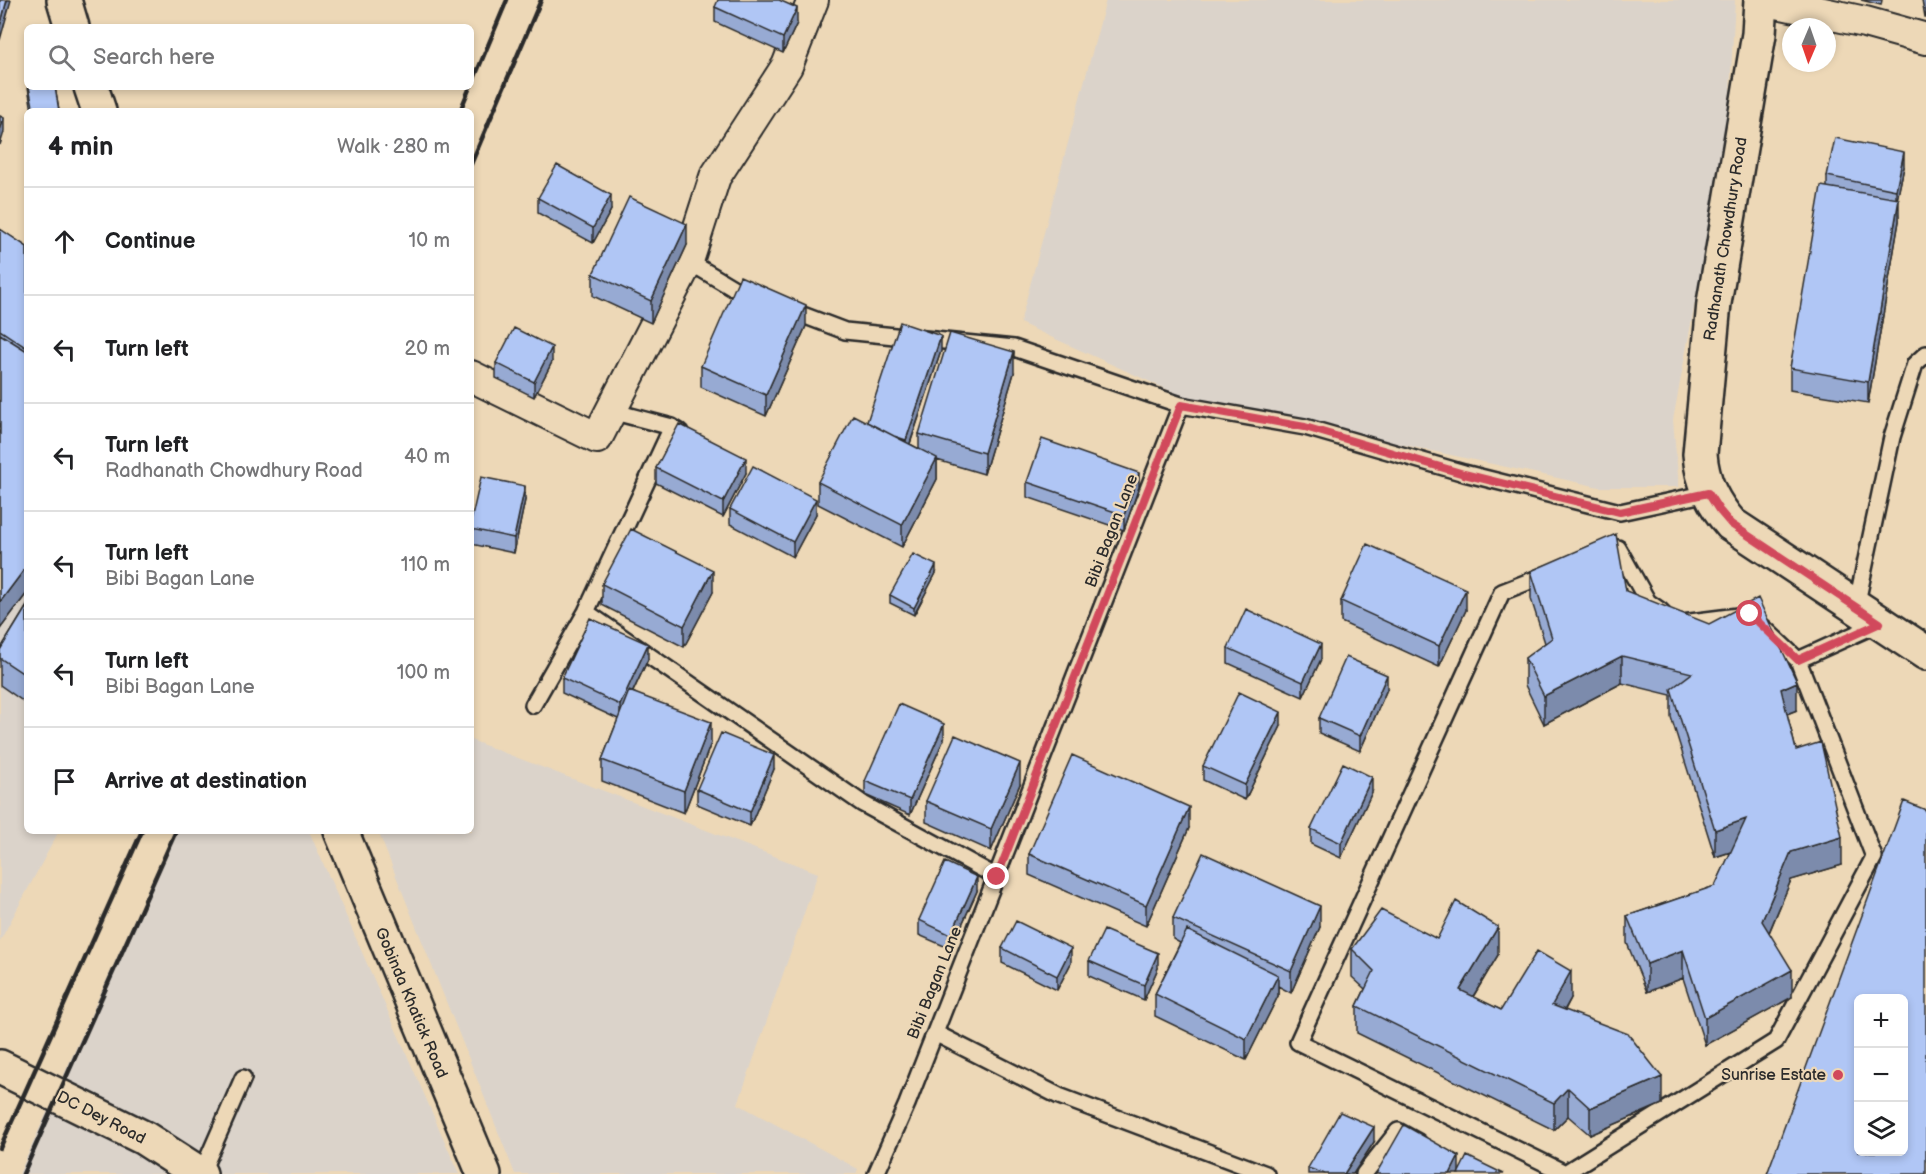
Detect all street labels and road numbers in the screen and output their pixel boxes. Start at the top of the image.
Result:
street label: Radhanath Chowdhury Road [1700,136,1752,342]
street label: Bibi Bagan Lane [1082,471,1143,590]
street label: Bibi Bagan Lane [904,923,966,1042]
street label: Gobinda Khatick Road [371,925,451,1081]
street label: DC Dey Road [53,1087,149,1149]

